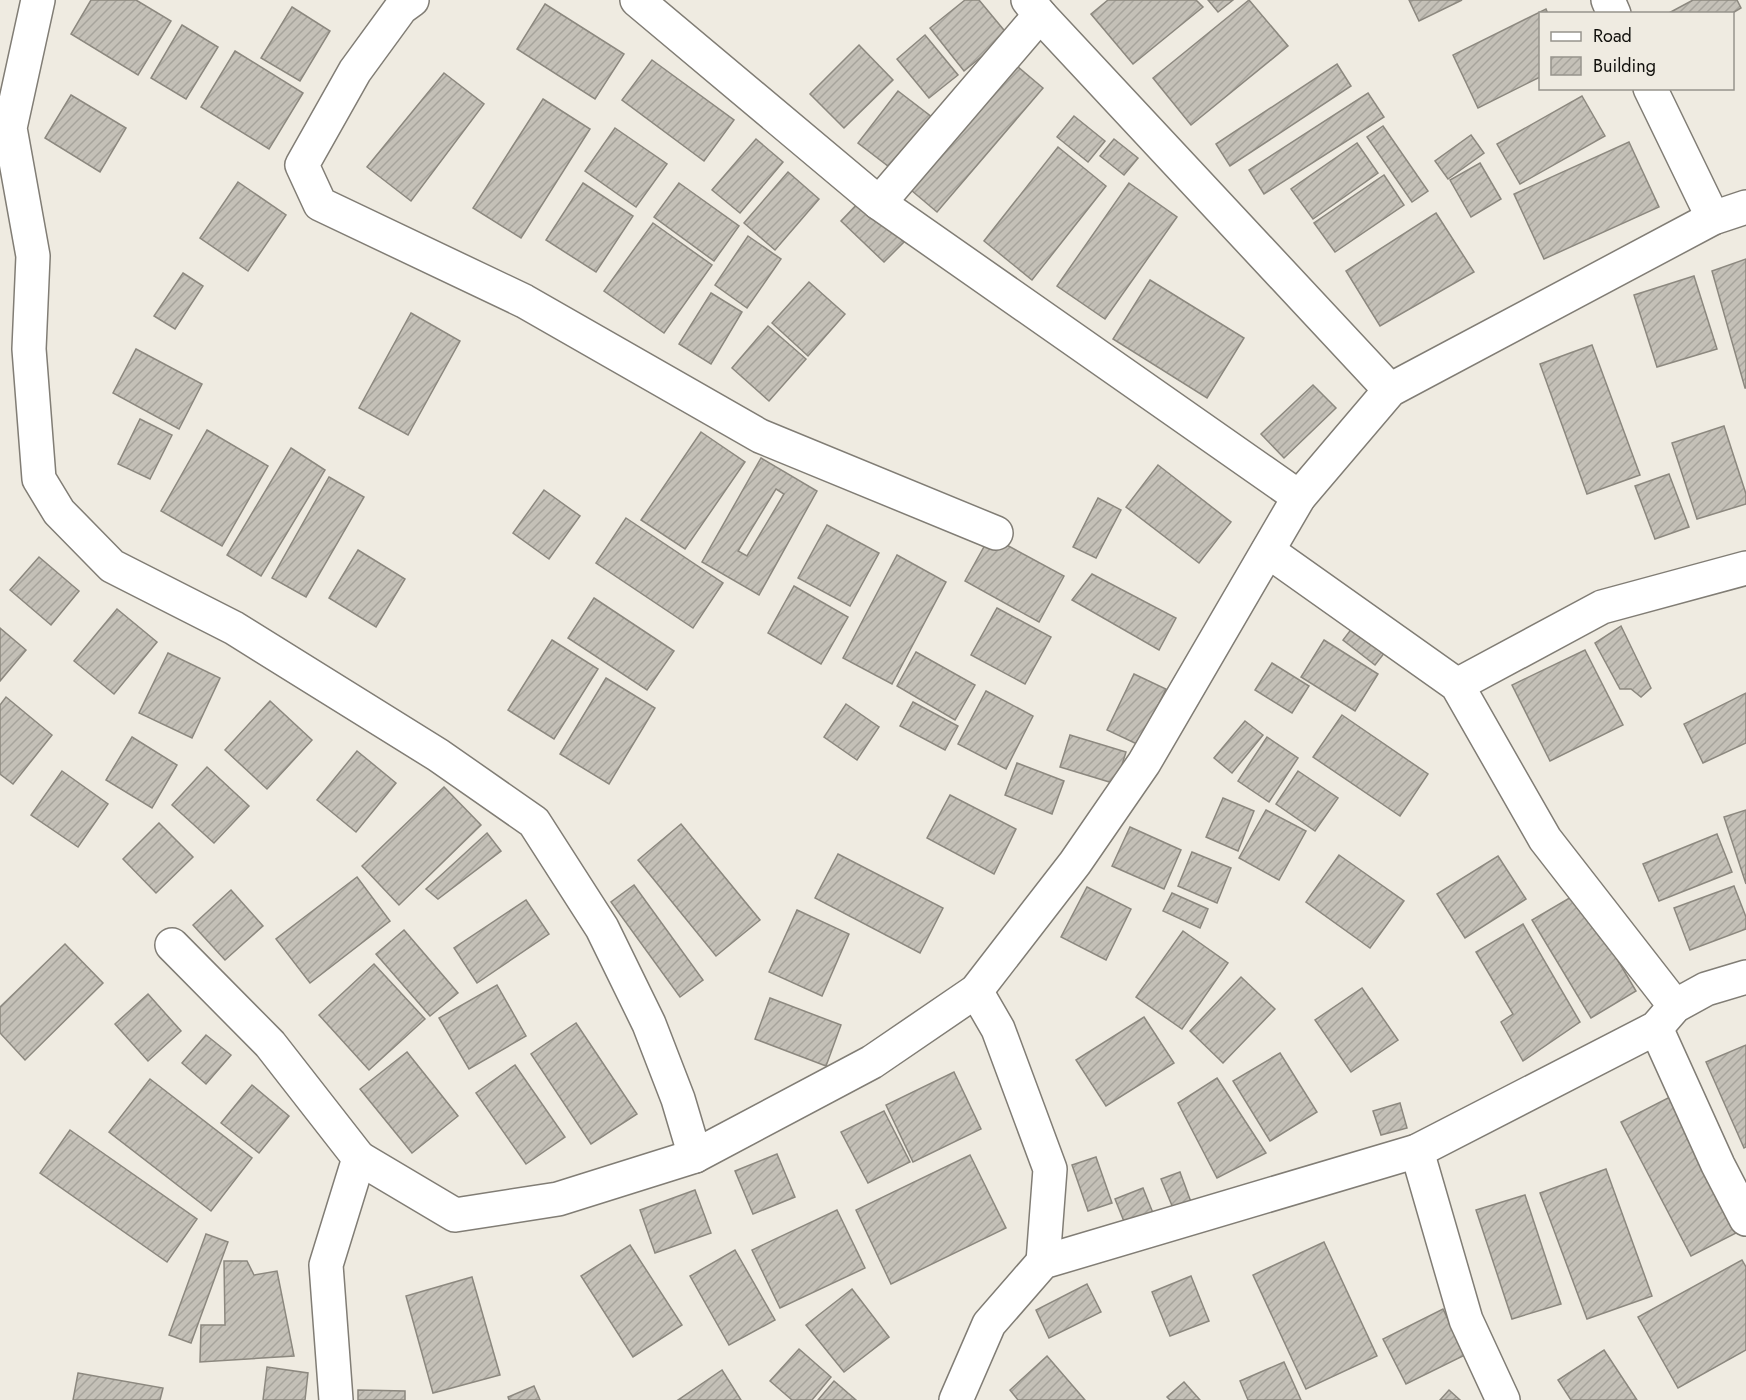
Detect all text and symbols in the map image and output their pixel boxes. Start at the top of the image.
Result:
legend [1539,12,1734,90]
text: Road [1593,23,1632,49]
text: Building [1593,53,1656,79]

